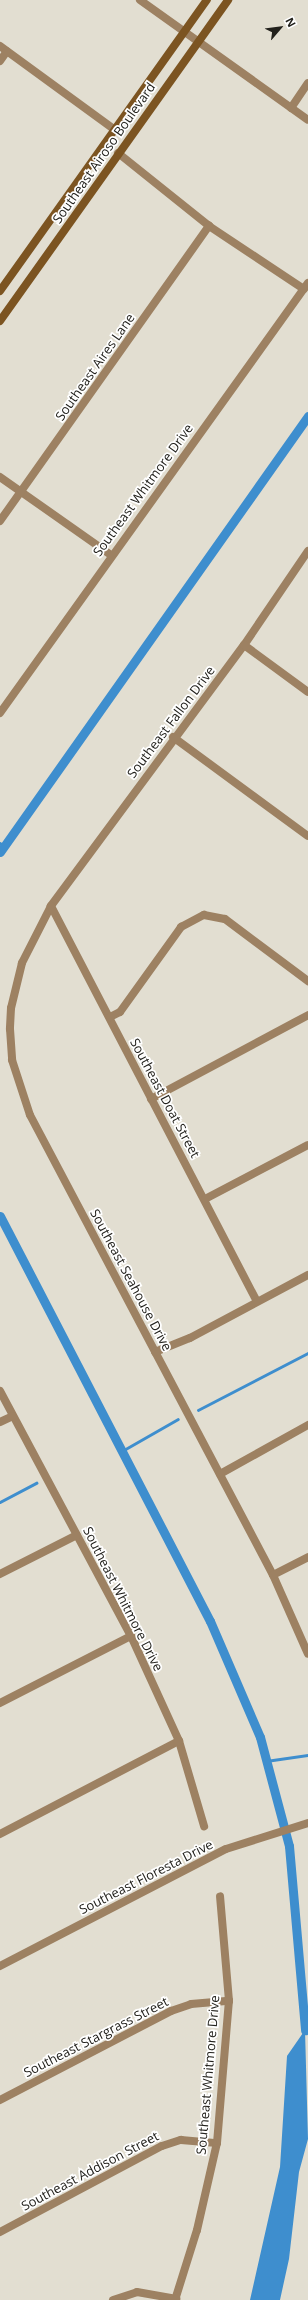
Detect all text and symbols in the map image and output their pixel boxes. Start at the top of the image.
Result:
north arrow [260,8,300,48]
text: N [282,15,300,30]
street label: Southeast Airoso Boulevard [49,80,159,226]
street label: Southeast Aires Lane [52,310,138,424]
street label: Southeast Whitmore Drive [90,421,196,559]
street label: Southeast Fallon Drive [124,663,218,781]
street label: Southeast Doat Street [127,1036,203,1160]
street label: Southeast Seahouse Drive [87,1206,175,1354]
street label: Southeast Whitmore Drive [80,1524,166,1674]
street label: Southeast Floresta Drive [77,1836,215,1918]
street label: Southeast Stargrass Street [21,1994,171,2080]
street label: Southeast Whitmore Drive [193,1995,223,2155]
street label: Southeast Addison Street [19,2128,161,2214]

